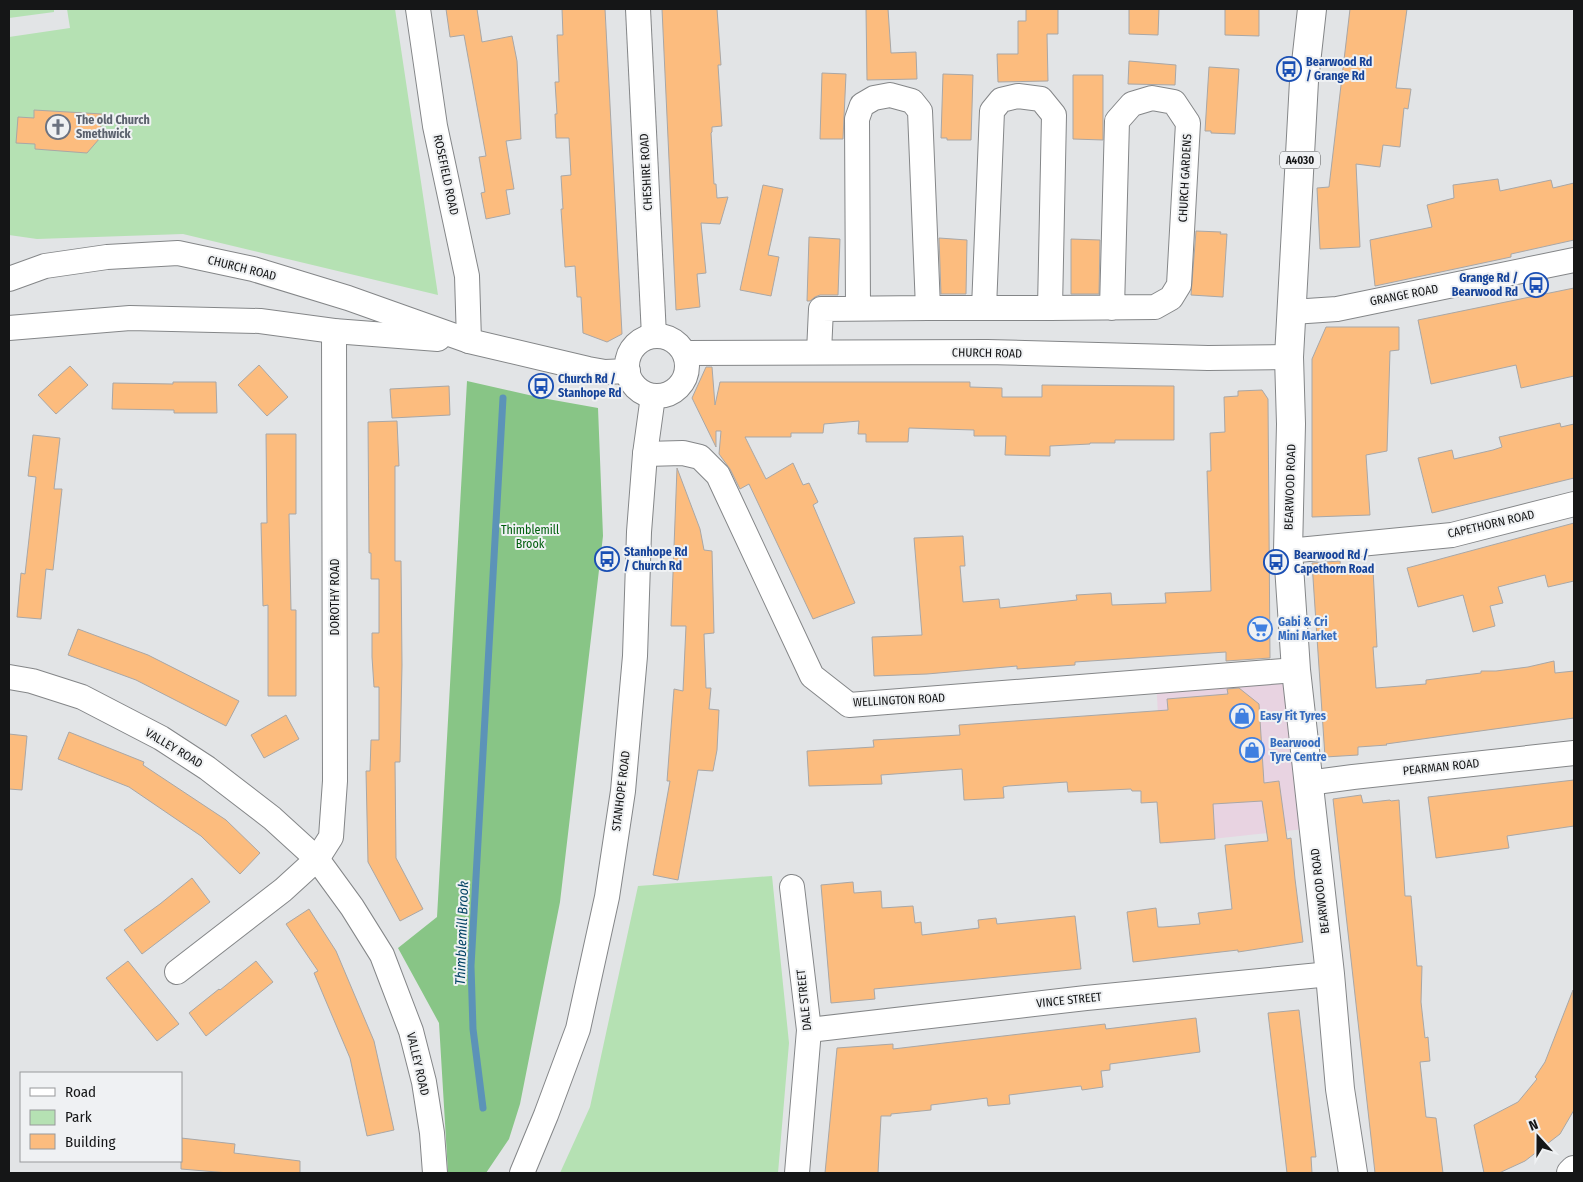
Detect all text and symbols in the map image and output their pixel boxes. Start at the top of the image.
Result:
place label: Bearwood Rd / Grange Rd [1306,55,1372,83]
bus stop icon: Bearwood Rd / Grange Rd [1276,56,1302,82]
place label: The old Church Smethwick [76,113,150,141]
church icon: The old Church Smethwick [45,114,71,140]
street label: CHESHIRE ROAD [637,133,655,211]
street label: CHURCH GARDENS [1176,133,1194,223]
street label: ROSEFIELD ROAD [431,134,461,216]
road number: A4030 [1280,152,1320,168]
street label: CHURCH ROAD [206,253,278,283]
place label: Grange Rd / Bearwood Rd [1452,271,1518,299]
bus stop icon: Grange Rd / Bearwood Rd [1523,272,1549,298]
street label: GRANGE ROAD [1369,281,1439,308]
street label: CHURCH ROAD [952,345,1022,361]
place label: Church Rd / Stanhope Rd [558,372,621,400]
bus stop icon: Church Rd / Stanhope Rd [528,373,554,399]
street label: BEARWOOD ROAD [1282,444,1298,530]
street label: CAPETHORN ROAD [1446,507,1536,541]
park label: Thimblemill Brook [501,523,559,551]
place label: Stanhope Rd / Church Rd [624,545,687,573]
bus stop icon: Stanhope Rd / Church Rd [594,546,620,572]
place label: Bearwood Rd / Capethorn Road [1294,548,1374,576]
bus stop icon: Bearwood Rd / Capethorn Road [1263,549,1289,575]
street label: DOROTHY ROAD [328,559,342,635]
place label: Gabi & Cri Mini Market [1278,615,1338,643]
supermarket icon: Gabi & Cri Mini Market [1247,616,1273,642]
street label: WELLINGTON ROAD [853,691,945,709]
shop icon: Easy Fit Tyres [1229,703,1255,729]
place label: Easy Fit Tyres [1260,709,1327,723]
street label: VALLEY ROAD [143,725,205,771]
place label: Bearwood Tyre Centre [1270,736,1327,764]
shop icon: Bearwood Tyre Centre [1239,737,1265,763]
street label: STANHOPE ROAD [609,750,633,832]
street label: PEARMAN ROAD [1402,756,1480,778]
street label: BEARWOOD ROAD [1308,847,1332,935]
water label: Thimblemill Brook [452,881,472,985]
street label: DALE STREET [794,968,814,1031]
street label: VINCE STREET [1036,990,1103,1010]
street label: VALLEY ROAD [404,1031,432,1097]
legend [20,1072,182,1162]
text: Road [65,1083,96,1101]
text: Park [65,1108,92,1126]
north arrow [1513,1112,1563,1162]
text: N [1527,1116,1540,1135]
text: Building [65,1133,116,1151]

